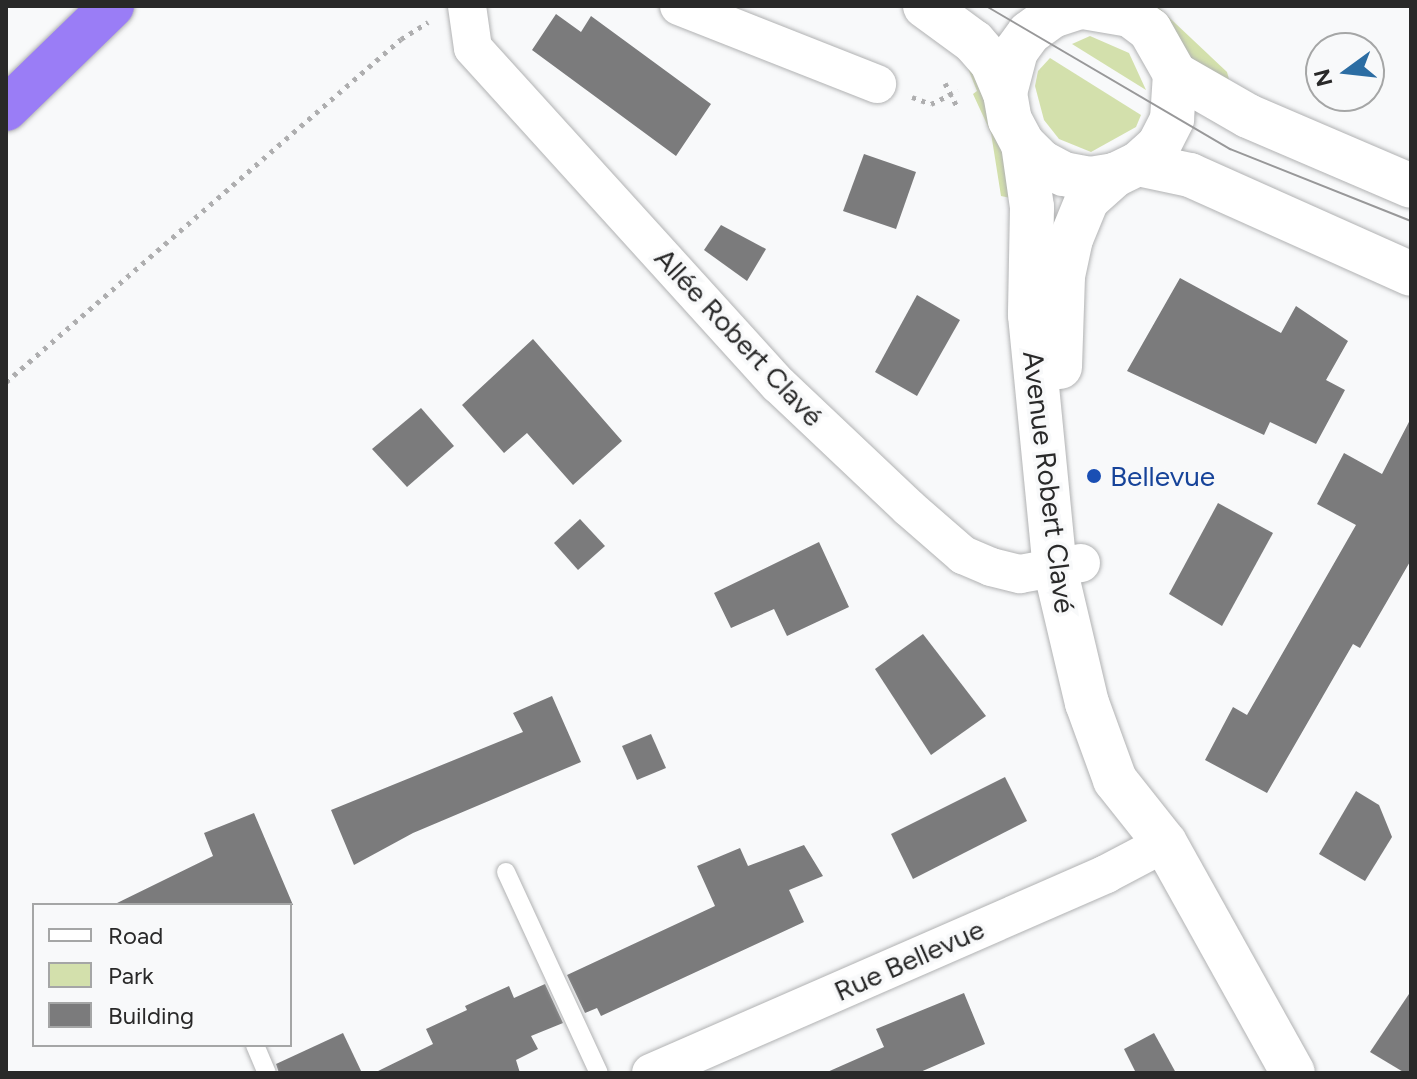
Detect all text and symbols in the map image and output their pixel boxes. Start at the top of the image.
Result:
north arrow [1305,32,1385,112]
text: N [1308,66,1339,90]
street label: Allée Robert Clavé [648,241,830,433]
street label: Avenue Robert Clavé [1016,349,1082,615]
place label: Bellevue [1110,459,1215,493]
marker: Bellevue [1085,467,1103,485]
legend [32,903,292,1047]
street label: Rue Bellevue [829,912,989,1008]
text: Road [108,921,163,950]
text: Park [108,961,154,990]
text: Building [108,1001,194,1030]

